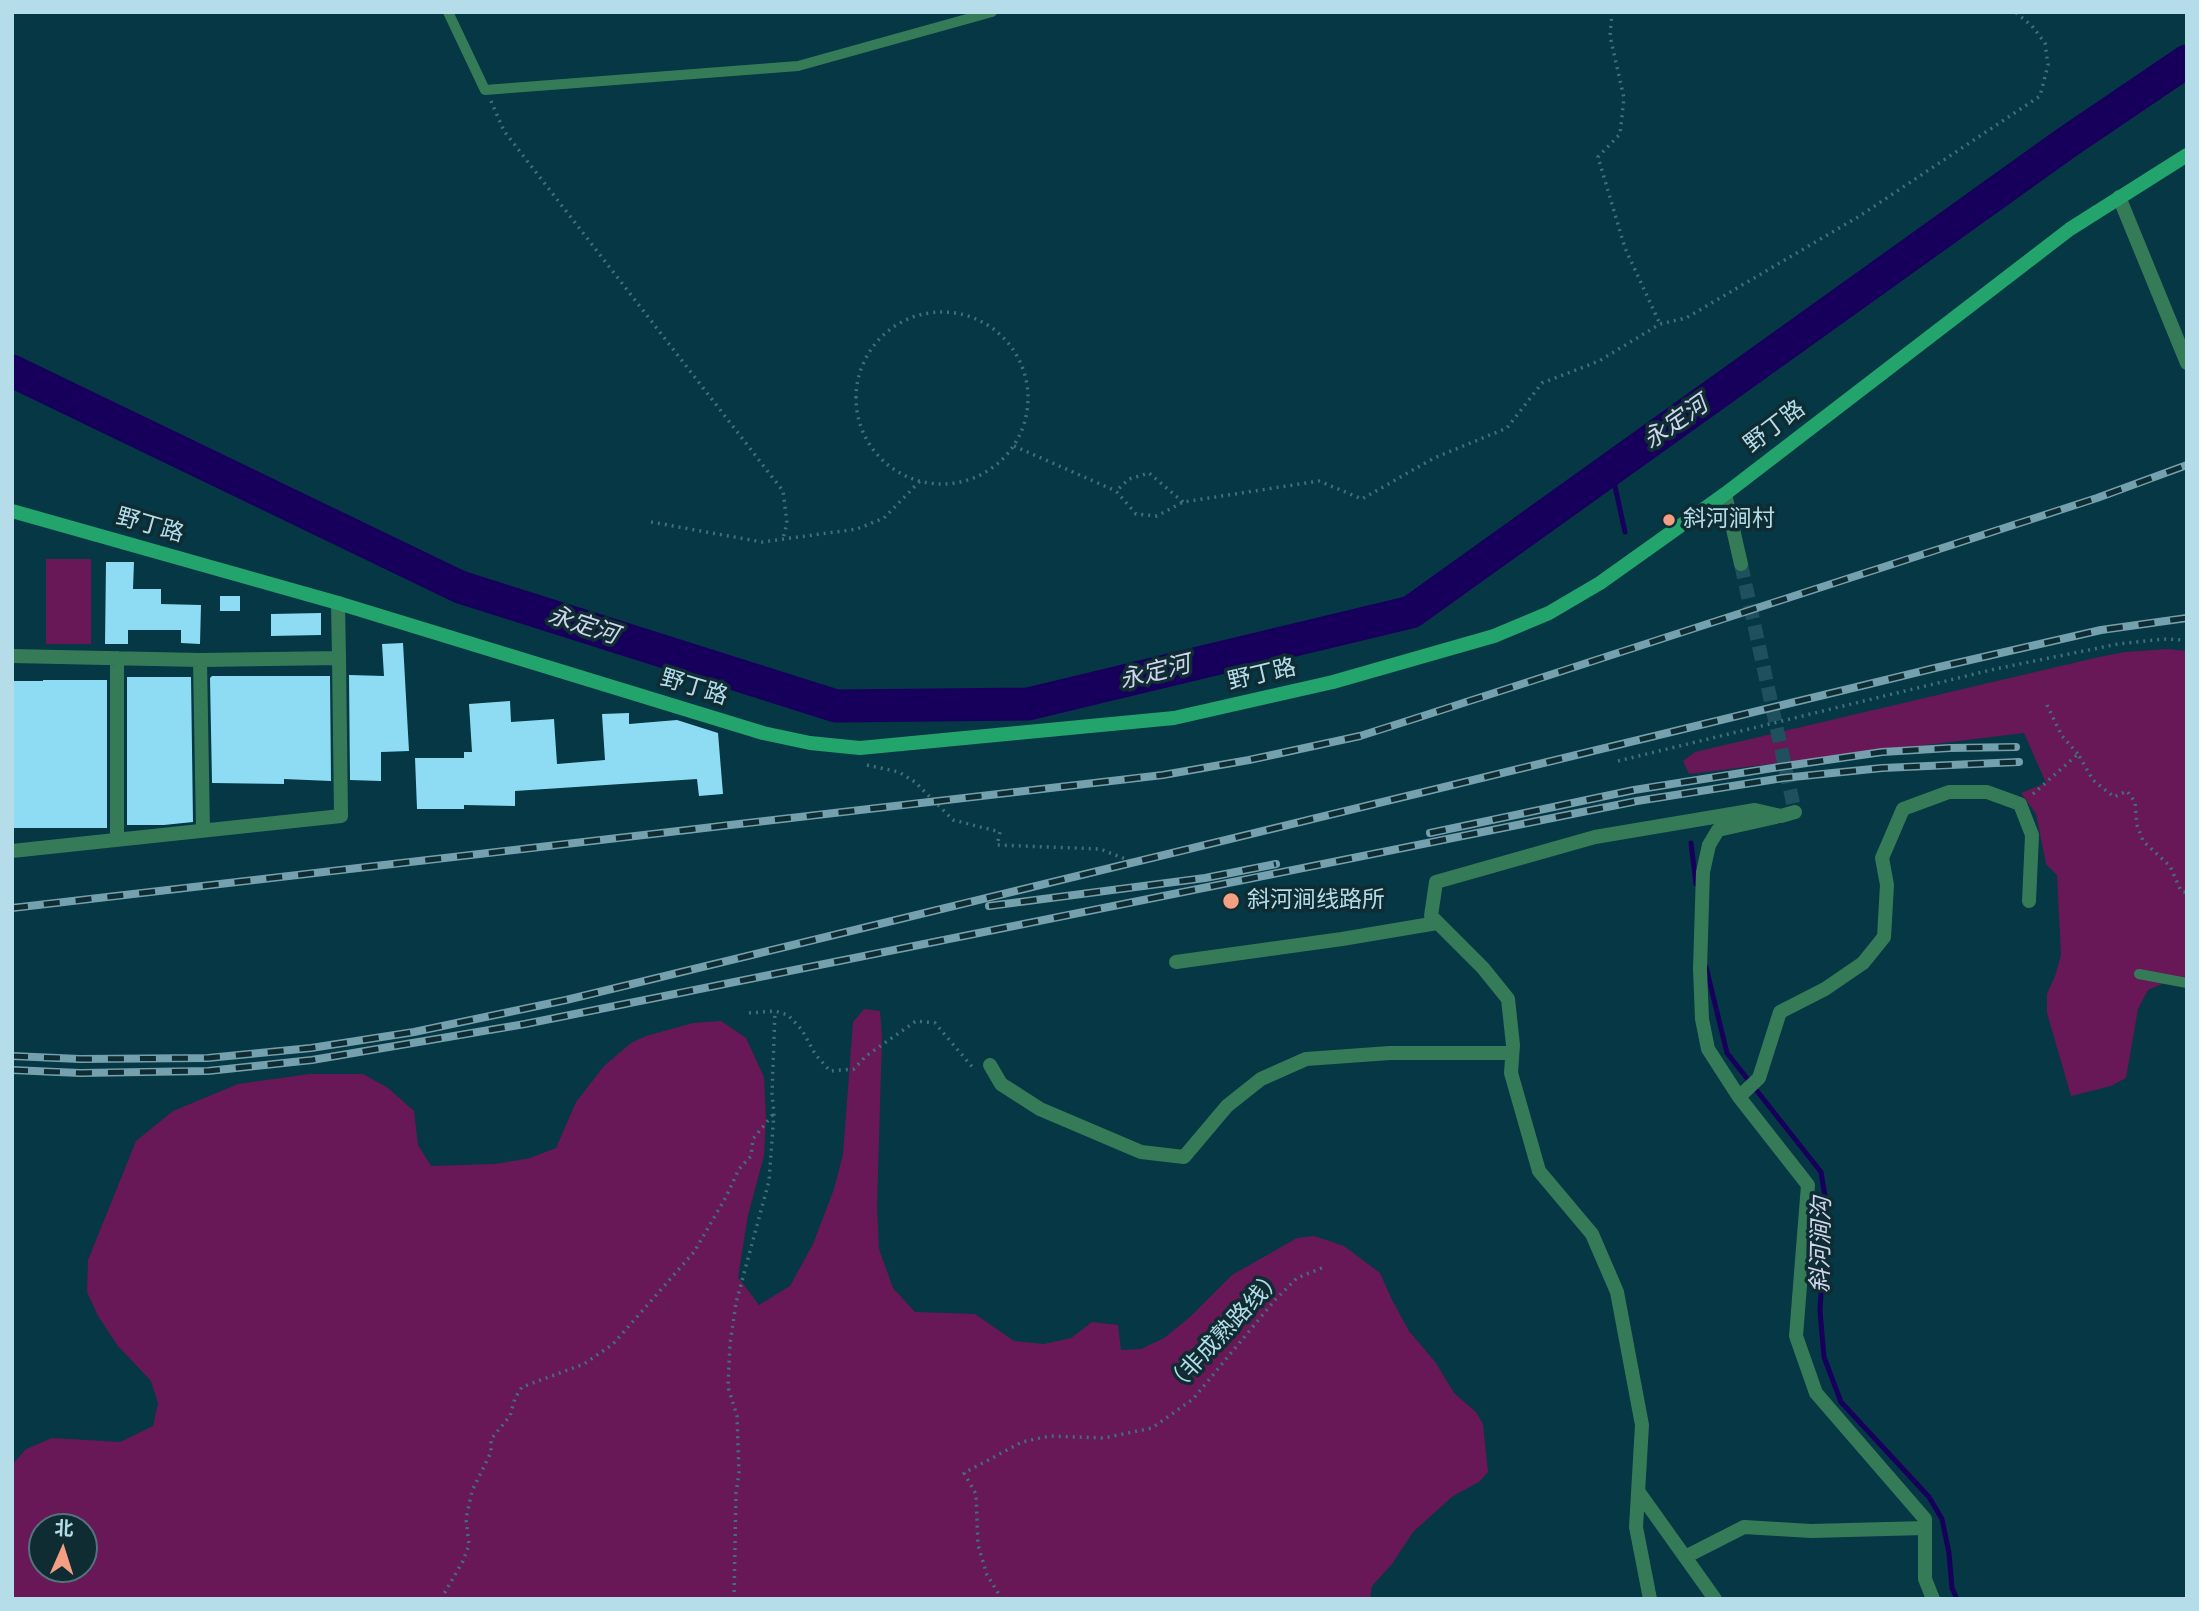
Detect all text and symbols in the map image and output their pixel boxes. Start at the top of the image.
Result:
water label: 永定河 [1638,391,1714,455]
street label: 野丁路 [1739,395,1811,459]
street label: 野丁路 [113,503,187,549]
place label: 斜河涧村 [1683,506,1775,534]
marker: 斜河涧村 [1661,512,1677,528]
water label: 永定河 [544,601,622,651]
water label: 永定河 [1117,650,1193,696]
street label: 野丁路 [1225,654,1299,696]
street label: 野丁路 [657,665,731,711]
place label: 斜河涧线路所 [1247,887,1385,915]
marker: 斜河涧线路所 [1221,891,1241,911]
water label: 斜河涧沟 [1807,1197,1837,1293]
street label: （非成熟路线） [1160,1264,1290,1400]
north arrow [28,1513,98,1583]
text: 北 [54,1517,74,1541]

